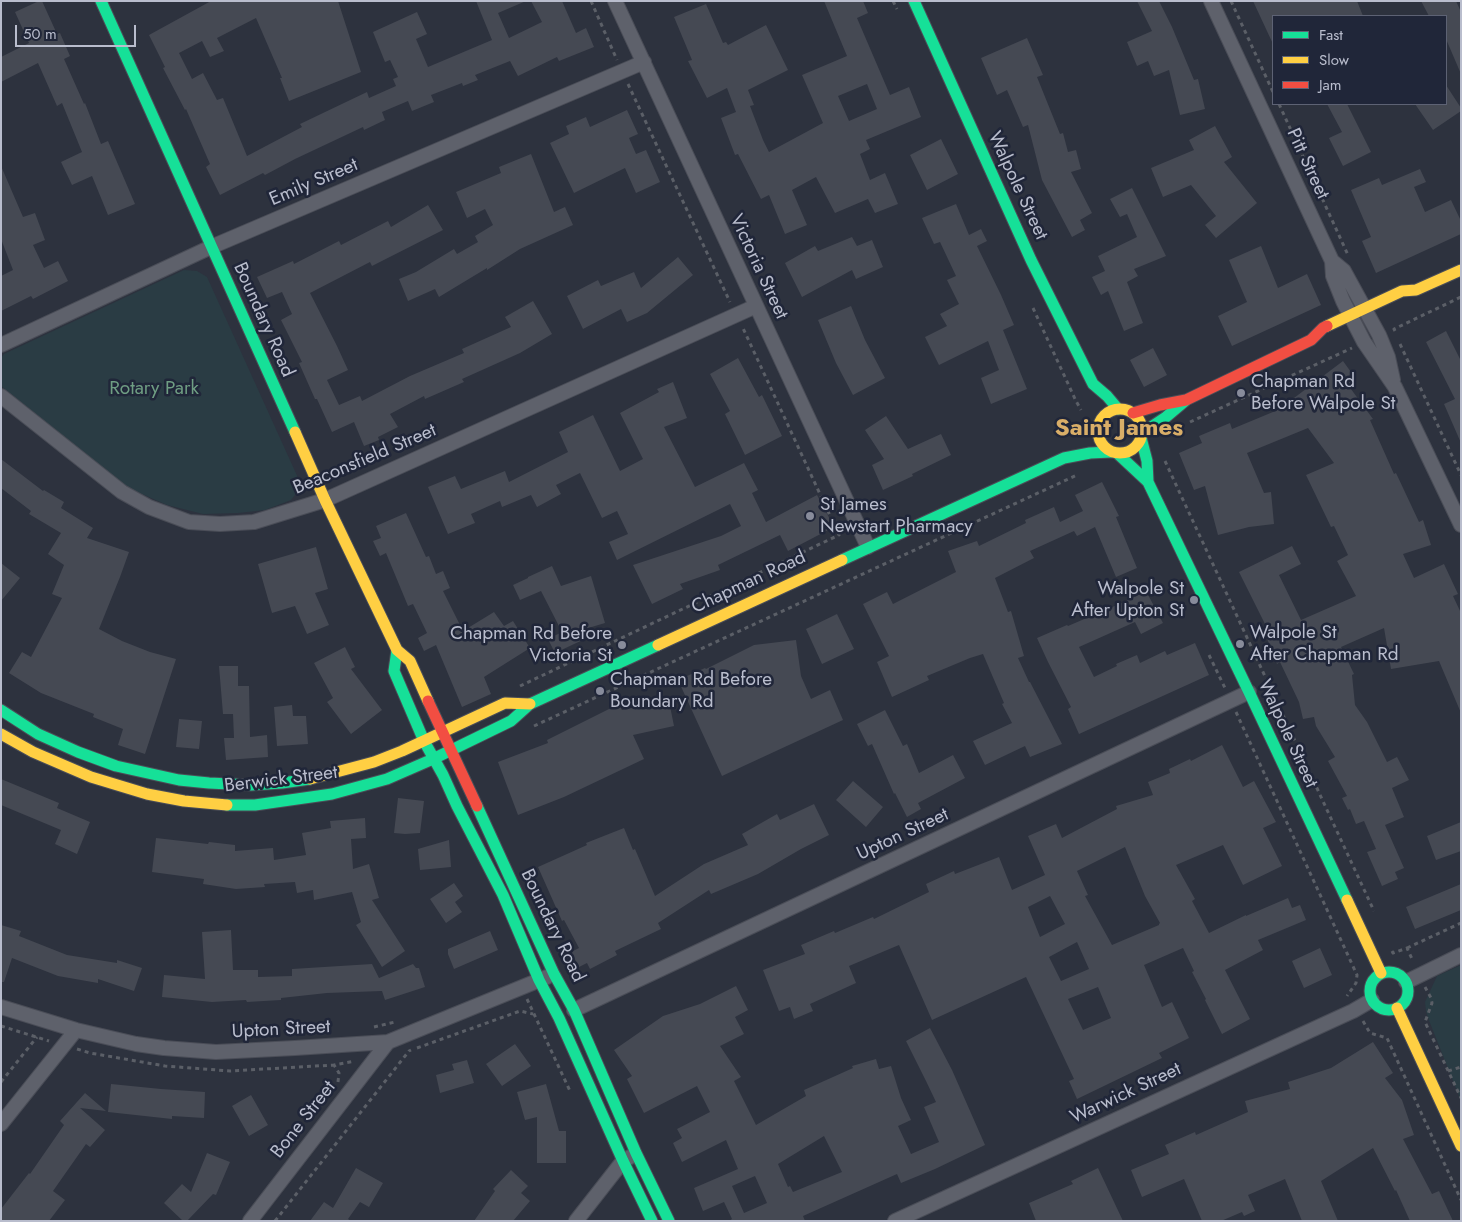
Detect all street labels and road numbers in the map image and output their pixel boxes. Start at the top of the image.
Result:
street label: Pitt Street [1281,125,1333,203]
street label: Walpole Street [982,128,1052,244]
street label: Emily Street [266,154,362,212]
street label: Victoria Street [724,211,792,323]
street label: Boundary Road [228,259,298,381]
street label: Beaconsfield Street [290,420,440,500]
street label: Chapman Road [688,547,810,619]
street label: Walpole Street [1252,676,1322,792]
street label: Berwick Street [223,762,339,798]
street label: Upton Street [853,804,953,866]
street label: Boundary Road [515,866,589,986]
street label: Upton Street [231,1016,331,1044]
street label: Warwick Street [1067,1058,1185,1130]
street label: Bone Street [267,1077,341,1163]

